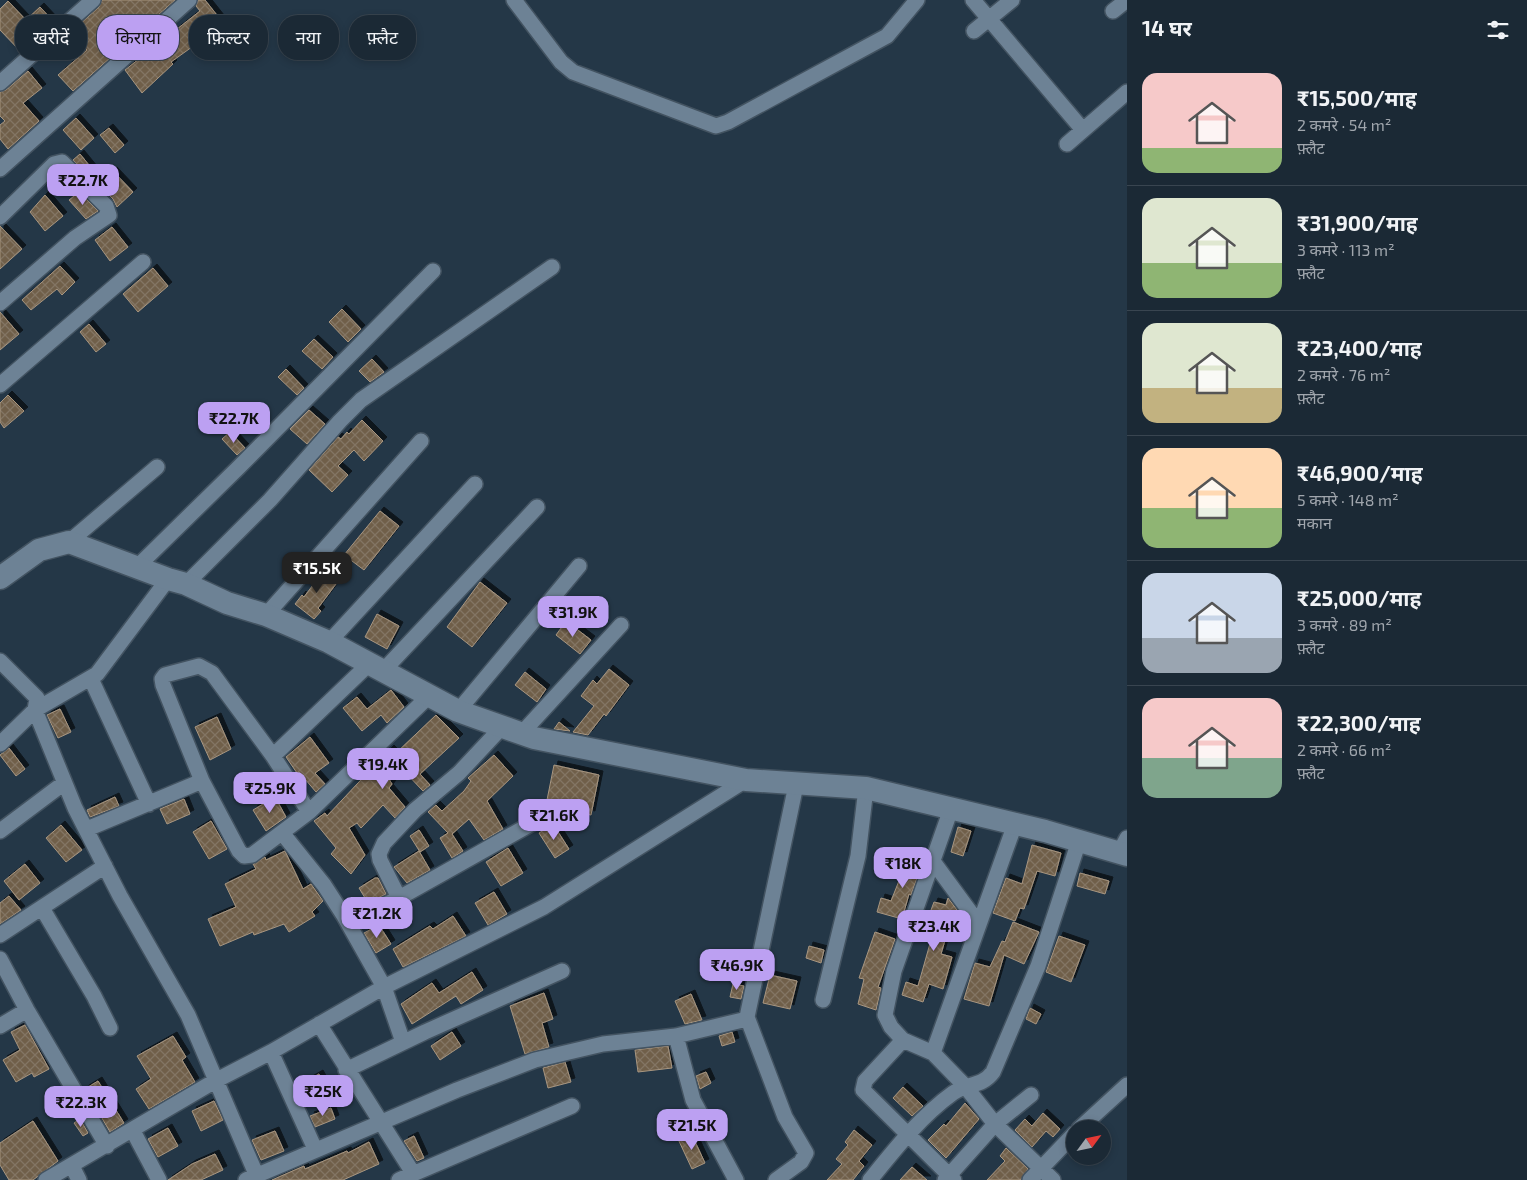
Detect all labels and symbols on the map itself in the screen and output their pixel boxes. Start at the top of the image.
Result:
pin: ₹22.7K [42,164,124,206]
pin: ₹22.7K [193,402,275,444]
pin: ₹15.5K [276,552,358,594]
pin: ₹31.9K [532,596,614,638]
pin: ₹19.4K [342,748,424,790]
pin: ₹25.9K [229,772,311,814]
pin: ₹21.6K [513,798,595,841]
pin: ₹18K [873,846,933,889]
pin: ₹21.2K [336,896,418,939]
pin: ₹23.4K [893,910,975,952]
pin: ₹46.9K [696,948,778,991]
pin: ₹25K [293,1074,353,1117]
pin: ₹22.3K [40,1086,122,1128]
pin: ₹21.5K [651,1108,733,1151]
north arrow [1066,1120,1111,1165]

